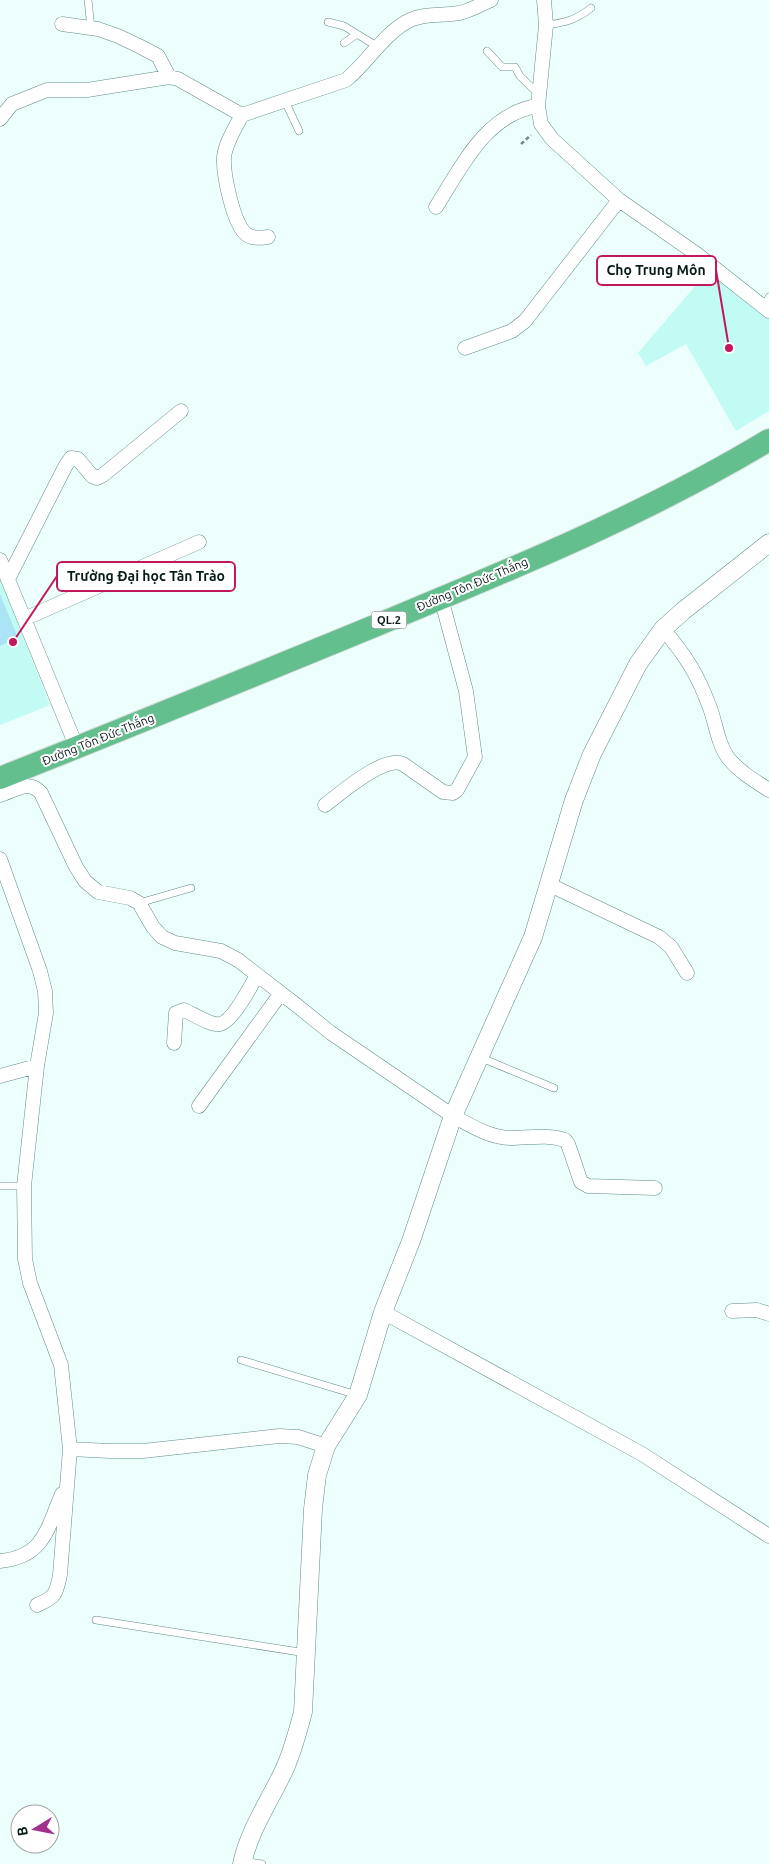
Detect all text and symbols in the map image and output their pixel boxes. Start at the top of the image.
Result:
callout: Chọ Trung Môn [597,256,716,285]
text: Chọ Trung Môn [606,262,706,278]
street label: Đường Tôn Đức Thắng [414,554,530,613]
callout: Trường Đại học Tân Trào [57,562,235,591]
text: Trường Đại học Tân Trào [67,568,225,584]
road number: QL.2 [372,612,406,628]
street label: Đường Tôn Đức Thắng [40,710,156,767]
north arrow [10,1804,60,1854]
text: B [14,1825,31,1837]

